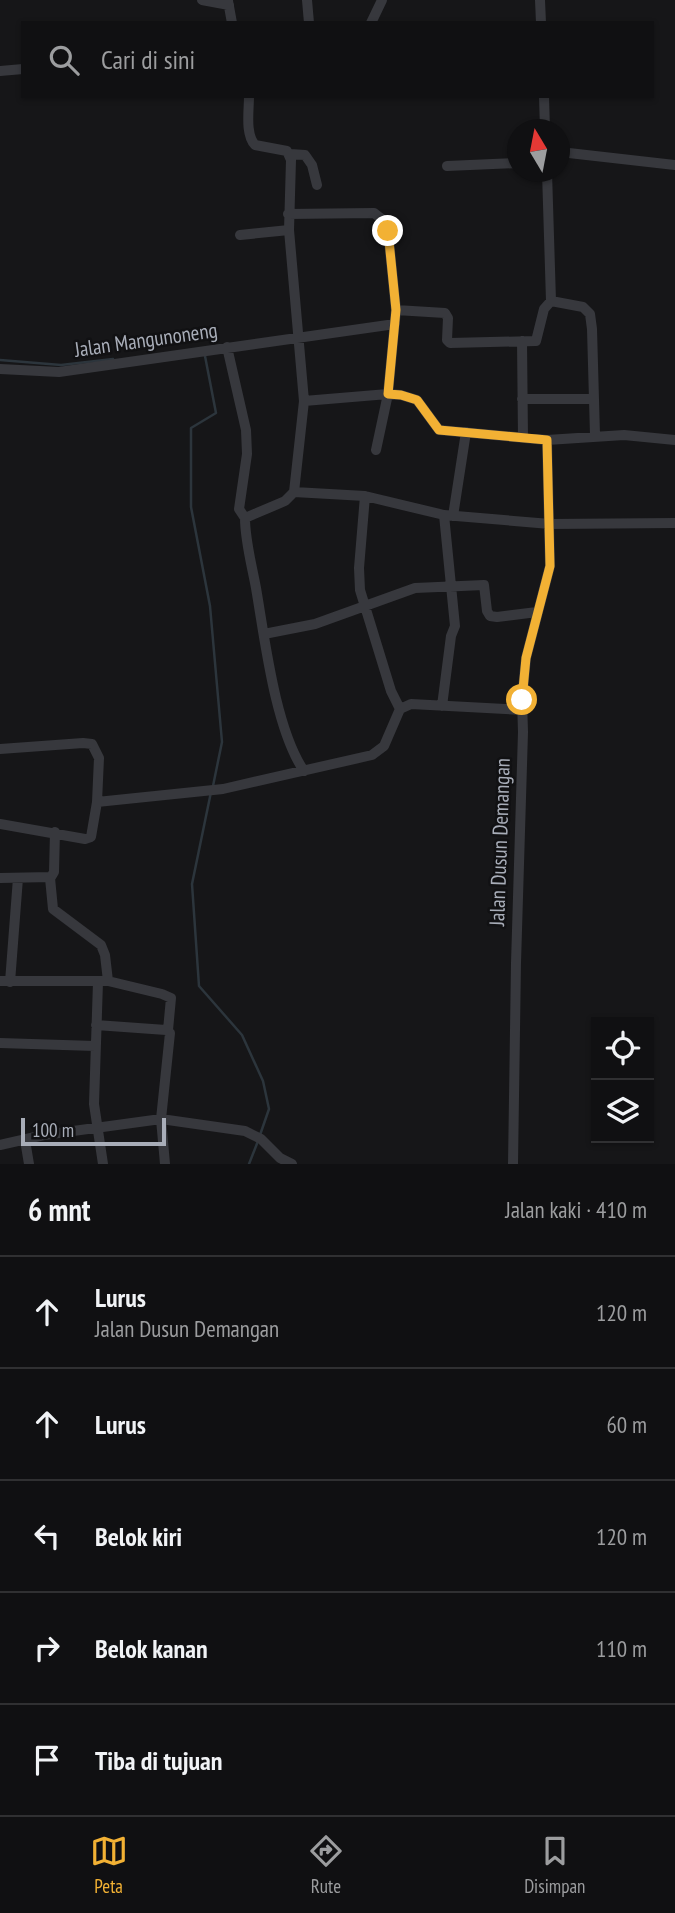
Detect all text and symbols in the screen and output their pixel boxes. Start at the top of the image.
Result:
search box [21,21,654,98]
icon: search [45,41,83,79]
text: Cari di sini [101,43,195,76]
north arrow [507,119,570,182]
route end [372,215,403,246]
street label: Jalan Mangunoneng [72,316,219,363]
route start [506,684,537,715]
street label: Jalan Dusun Demangan [483,757,516,927]
map controls [591,1017,654,1143]
button: locate [591,1017,654,1080]
button: layers [591,1080,654,1143]
scale bar [21,1115,166,1147]
text: 100 m [32,1118,74,1142]
text: 6 mnt [28,1190,91,1229]
text: Jalan kaki · 410 m [505,1195,647,1224]
text: Lurus [95,1281,146,1314]
icon: ahead [28,1293,66,1331]
text: 120 m [596,1298,647,1327]
text: Jalan Dusun Demangan [95,1314,279,1343]
icon: ahead [28,1405,66,1443]
text: Lurus [95,1408,146,1441]
text: 60 m [606,1410,647,1439]
icon: left [28,1517,66,1555]
text: Belok kiri [95,1520,182,1553]
text: 120 m [596,1522,647,1551]
icon: right [28,1629,66,1667]
text: Belok kanan [95,1632,208,1665]
text: 110 m [596,1634,647,1663]
icon: arrive [28,1741,66,1779]
text: Tiba di tujuan [95,1744,223,1777]
tab: Peta [90,1832,128,1898]
tab: Rute [307,1832,345,1898]
tab: Disimpan [524,1832,585,1898]

